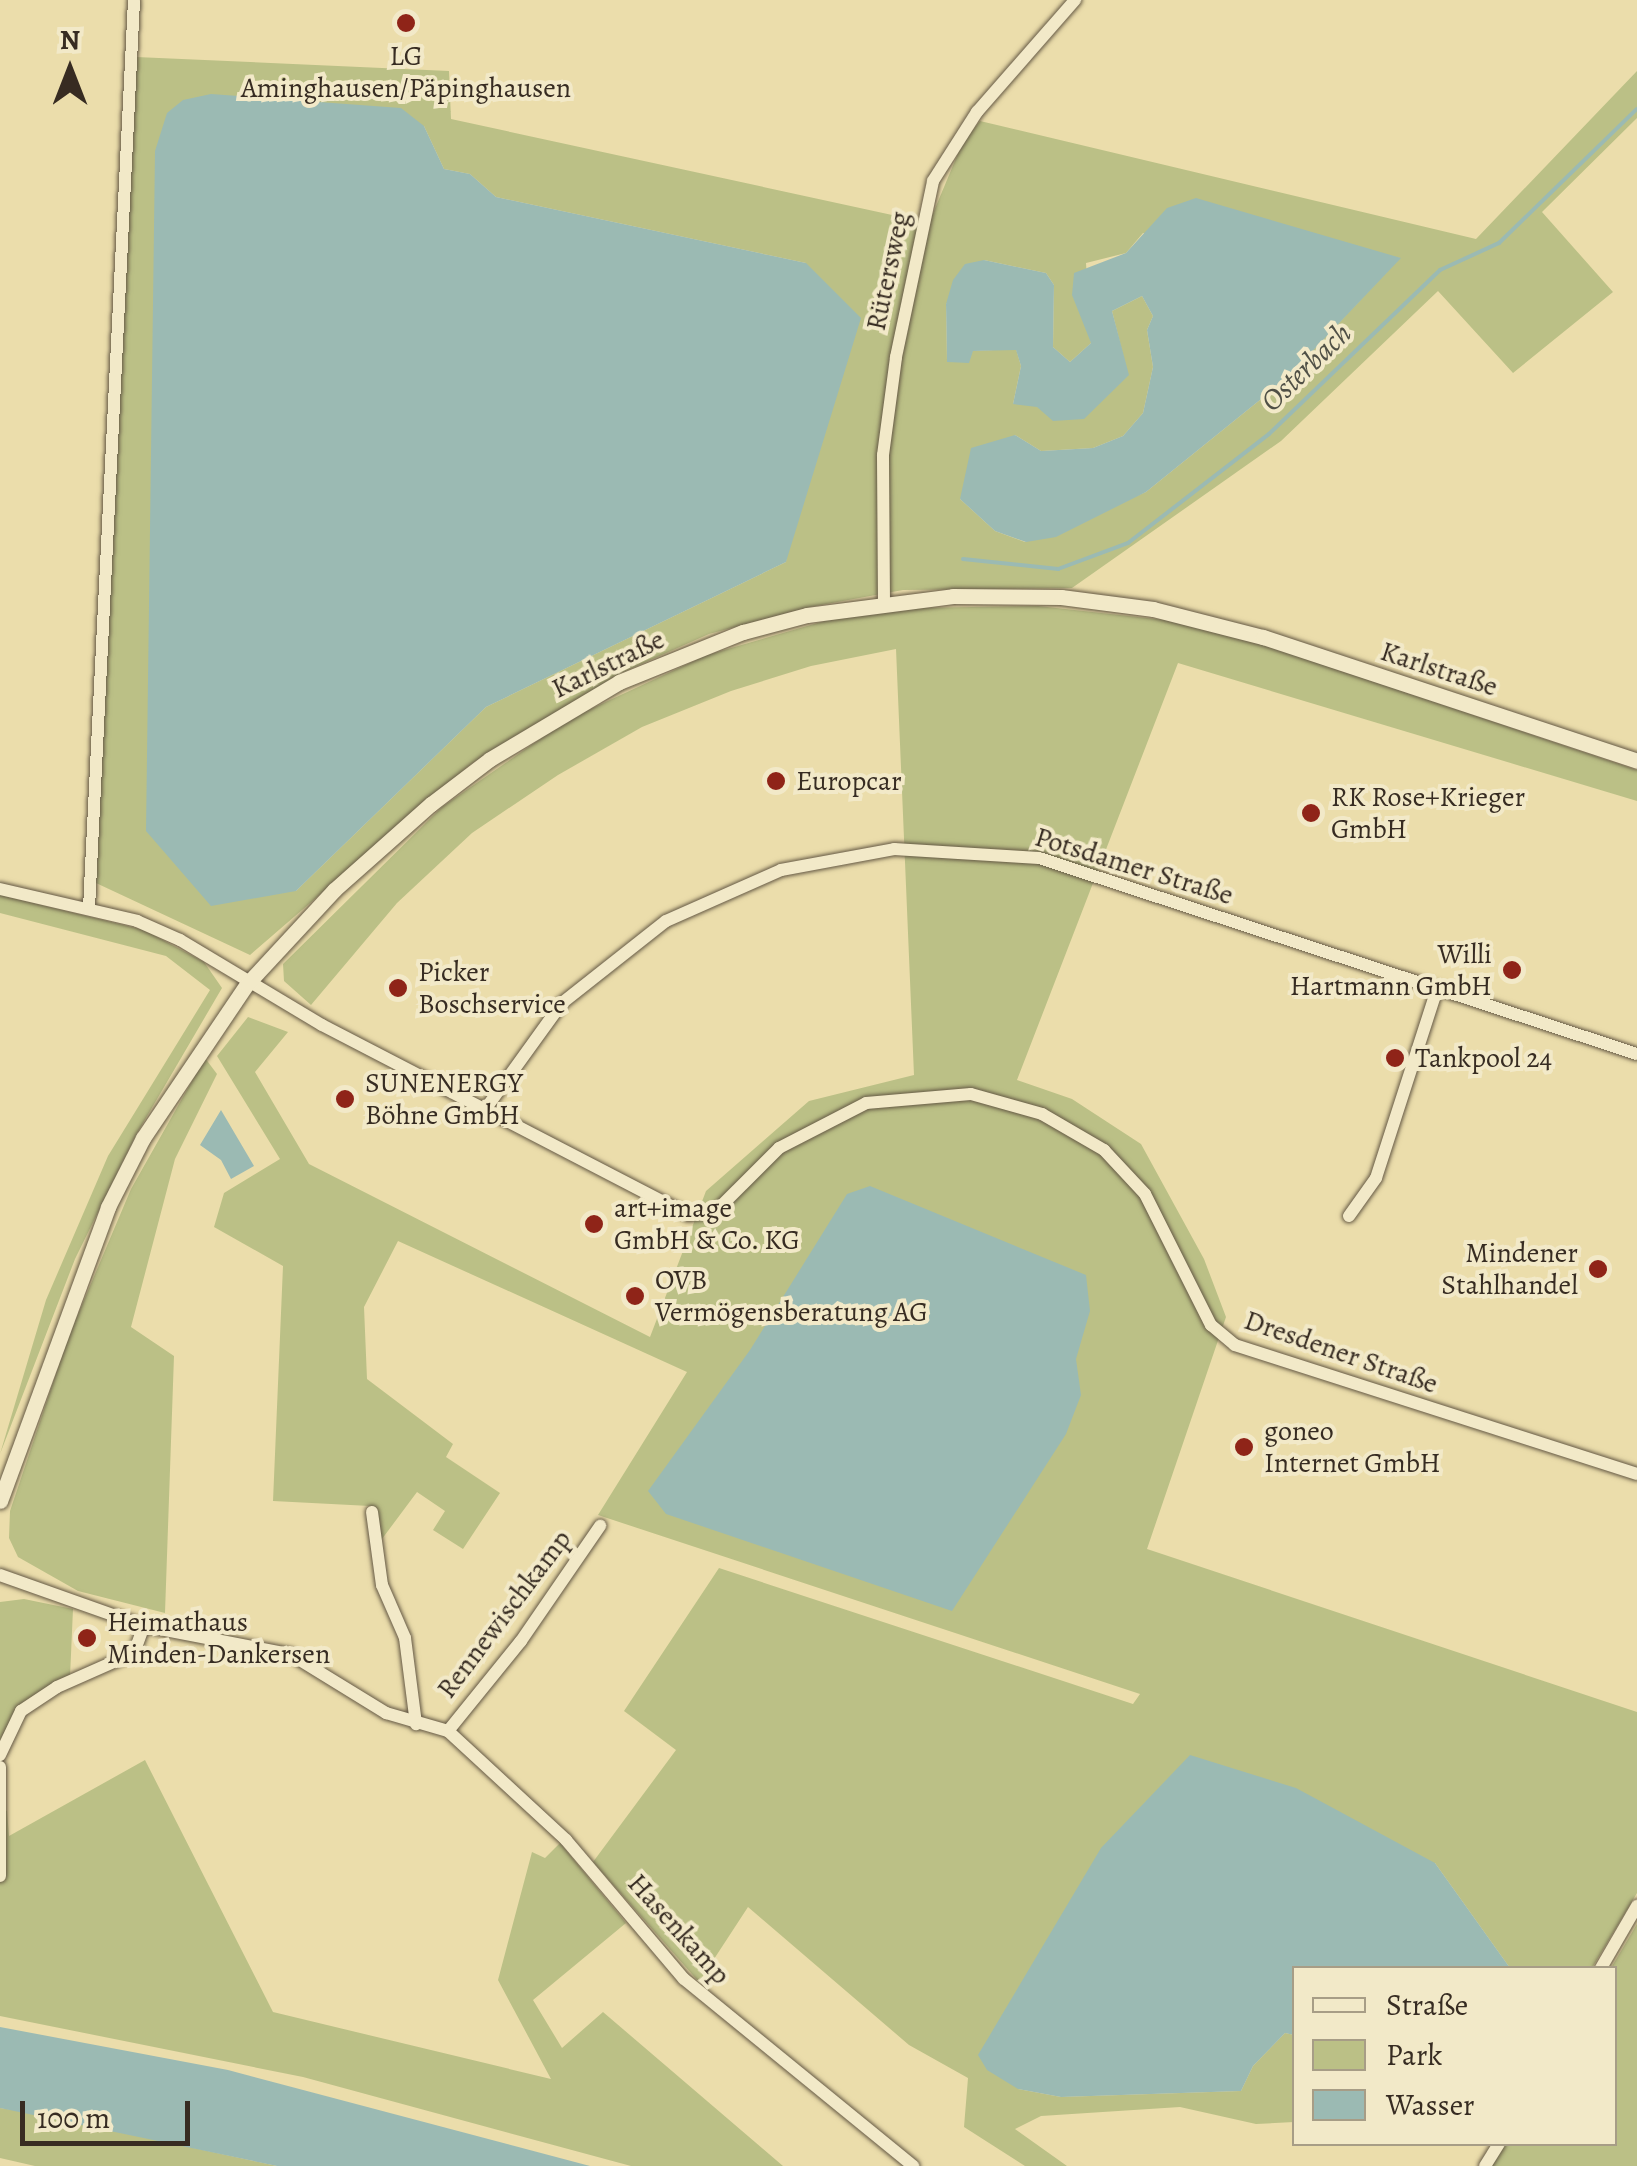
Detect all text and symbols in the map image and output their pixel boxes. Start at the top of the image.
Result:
marker: LG Aminghausen/Päpinghausen [395,12,417,34]
north arrow [20,20,120,120]
text: N [60,21,80,59]
place label: LG Aminghausen/Päpinghausen [241,39,571,105]
street label: Rütersweg [859,208,917,334]
water label: Osterbach [1253,315,1359,419]
street label: Karlstraße [546,622,670,706]
street label: Karlstraße [1376,634,1502,704]
place label: Europcar [796,764,902,798]
marker: Europcar [765,770,787,792]
place label: RK Rose+Krieger GmbH [1331,780,1525,846]
marker: RK Rose+Krieger GmbH [1300,802,1322,824]
street label: Potsdamer Straße [1031,820,1237,912]
place label: Willi Hartmann GmbH [1290,937,1492,1003]
place label: Picker Boschservice [418,955,566,1021]
marker: Willi Hartmann GmbH [1501,959,1523,981]
marker: Picker Boschservice [387,977,409,999]
place label: Tankpool 24 [1415,1041,1552,1075]
marker: Tankpool 24 [1384,1047,1406,1069]
place label: SUNENERGY Böhne GmbH [365,1066,523,1132]
marker: SUNENERGY Böhne GmbH [334,1088,356,1110]
place label: art+image GmbH & Co. KG [614,1191,801,1257]
marker: art+image GmbH & Co. KG [583,1213,605,1235]
place label: Mindener Stahlhandel [1441,1236,1578,1302]
marker: Mindener Stahlhandel [1587,1258,1609,1280]
place label: OVB Vermögensberatung AG [655,1263,928,1329]
marker: OVB Vermögensberatung AG [624,1285,646,1307]
street label: Dresdener Straße [1240,1303,1442,1401]
place label: goneo Internet GmbH [1264,1414,1441,1480]
marker: goneo Internet GmbH [1233,1436,1255,1458]
street label: Rennewischkamp [430,1523,578,1705]
place label: Heimathaus Minden-Dankersen [107,1605,330,1671]
marker: Heimathaus Minden-Dankersen [76,1627,98,1649]
street label: Hasenkamp [621,1867,737,1991]
legend [1292,1966,1617,2146]
text: Straße [1386,1985,1468,2025]
text: Park [1386,2035,1442,2075]
scale bar [25,2081,195,2143]
text: Wasser [1386,2085,1475,2125]
text: 100 m [37,2098,110,2138]

